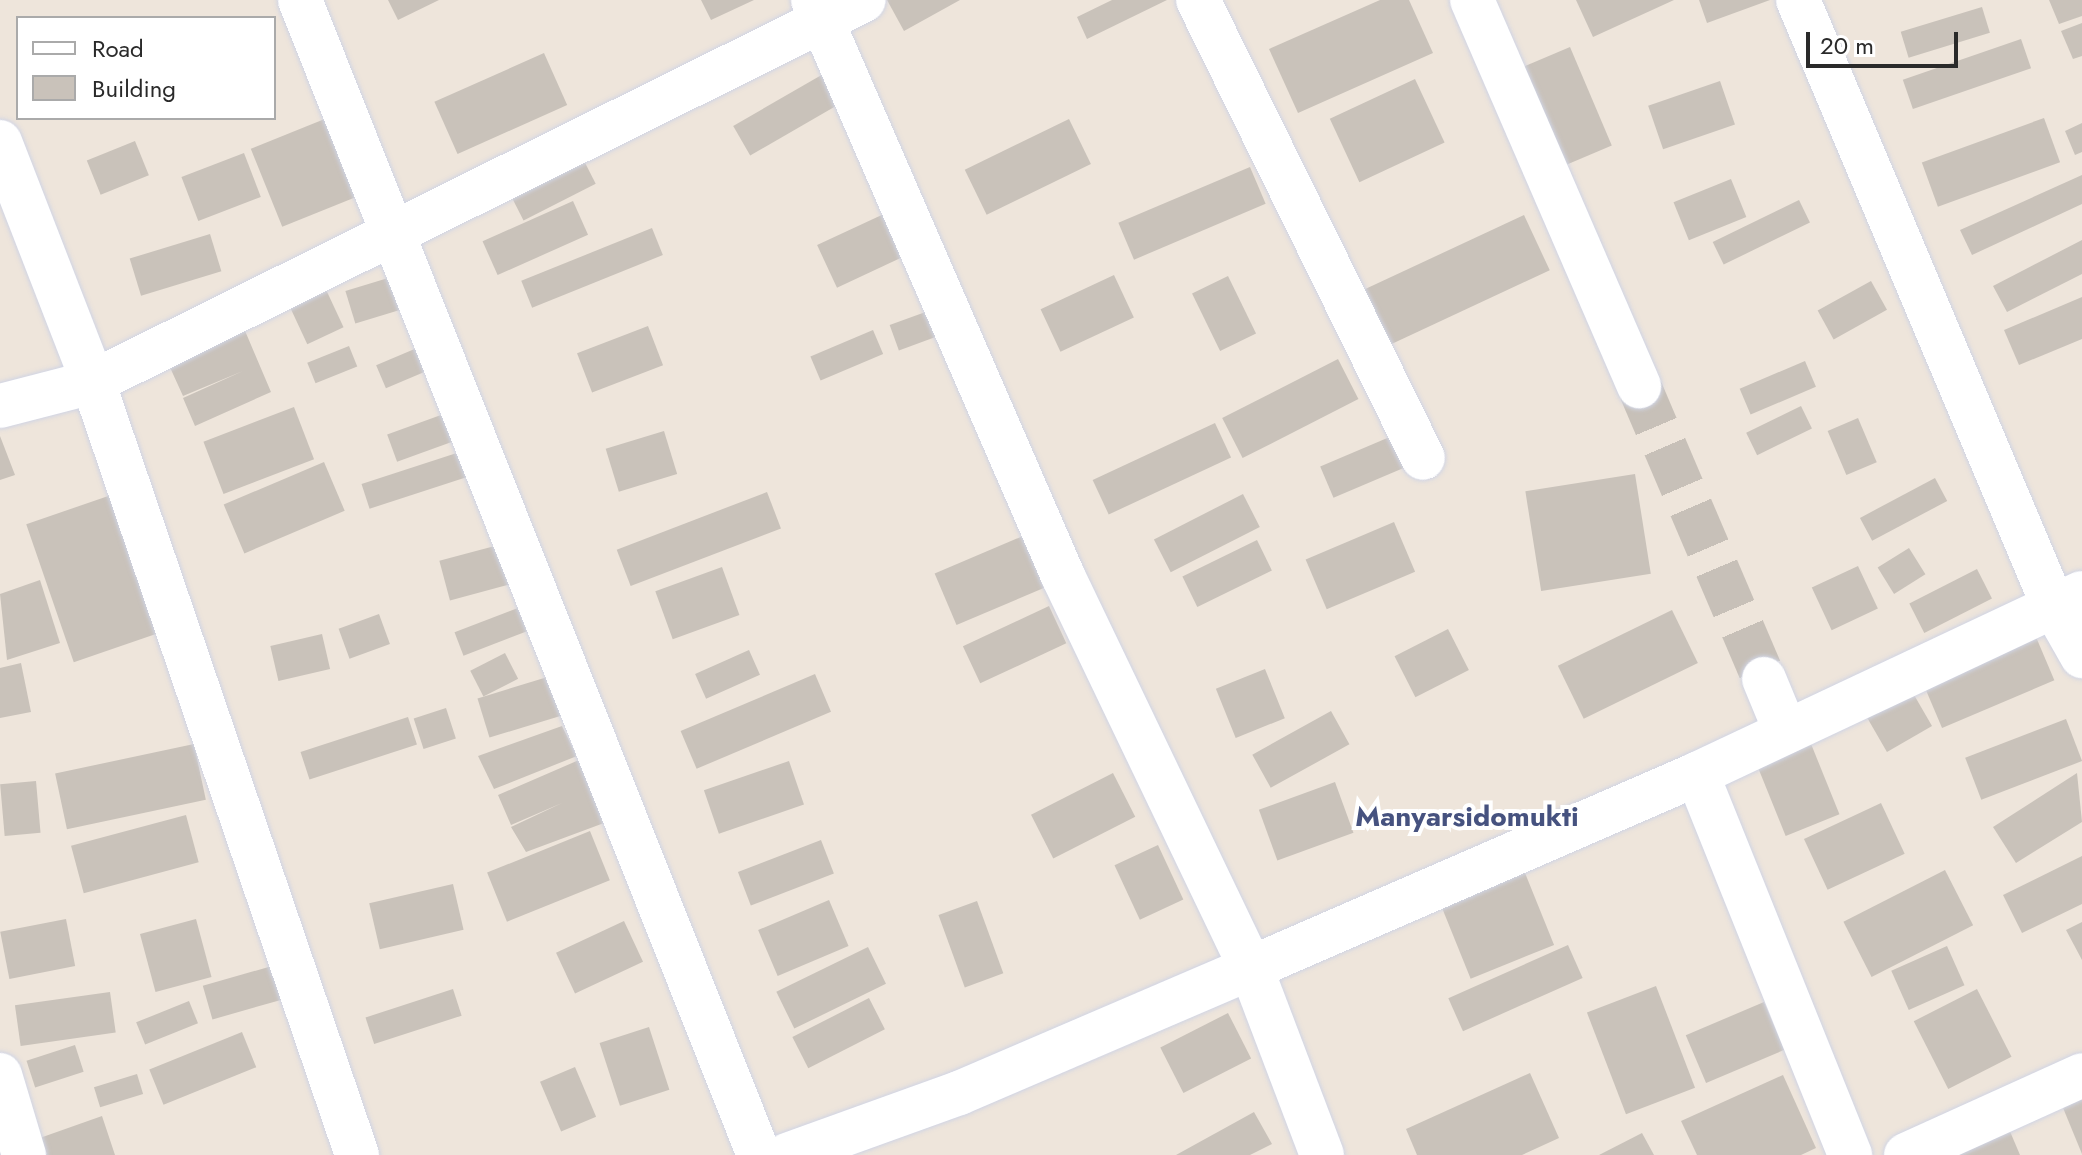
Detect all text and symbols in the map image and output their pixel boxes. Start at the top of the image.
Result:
legend [16,16,276,120]
scale bar [1810,16,1962,66]
text: 20 m [1820,28,1874,63]
text: Road [92,31,144,66]
text: Building [92,71,176,106]
district label: Manyarsidomukti [1355,800,1579,834]

